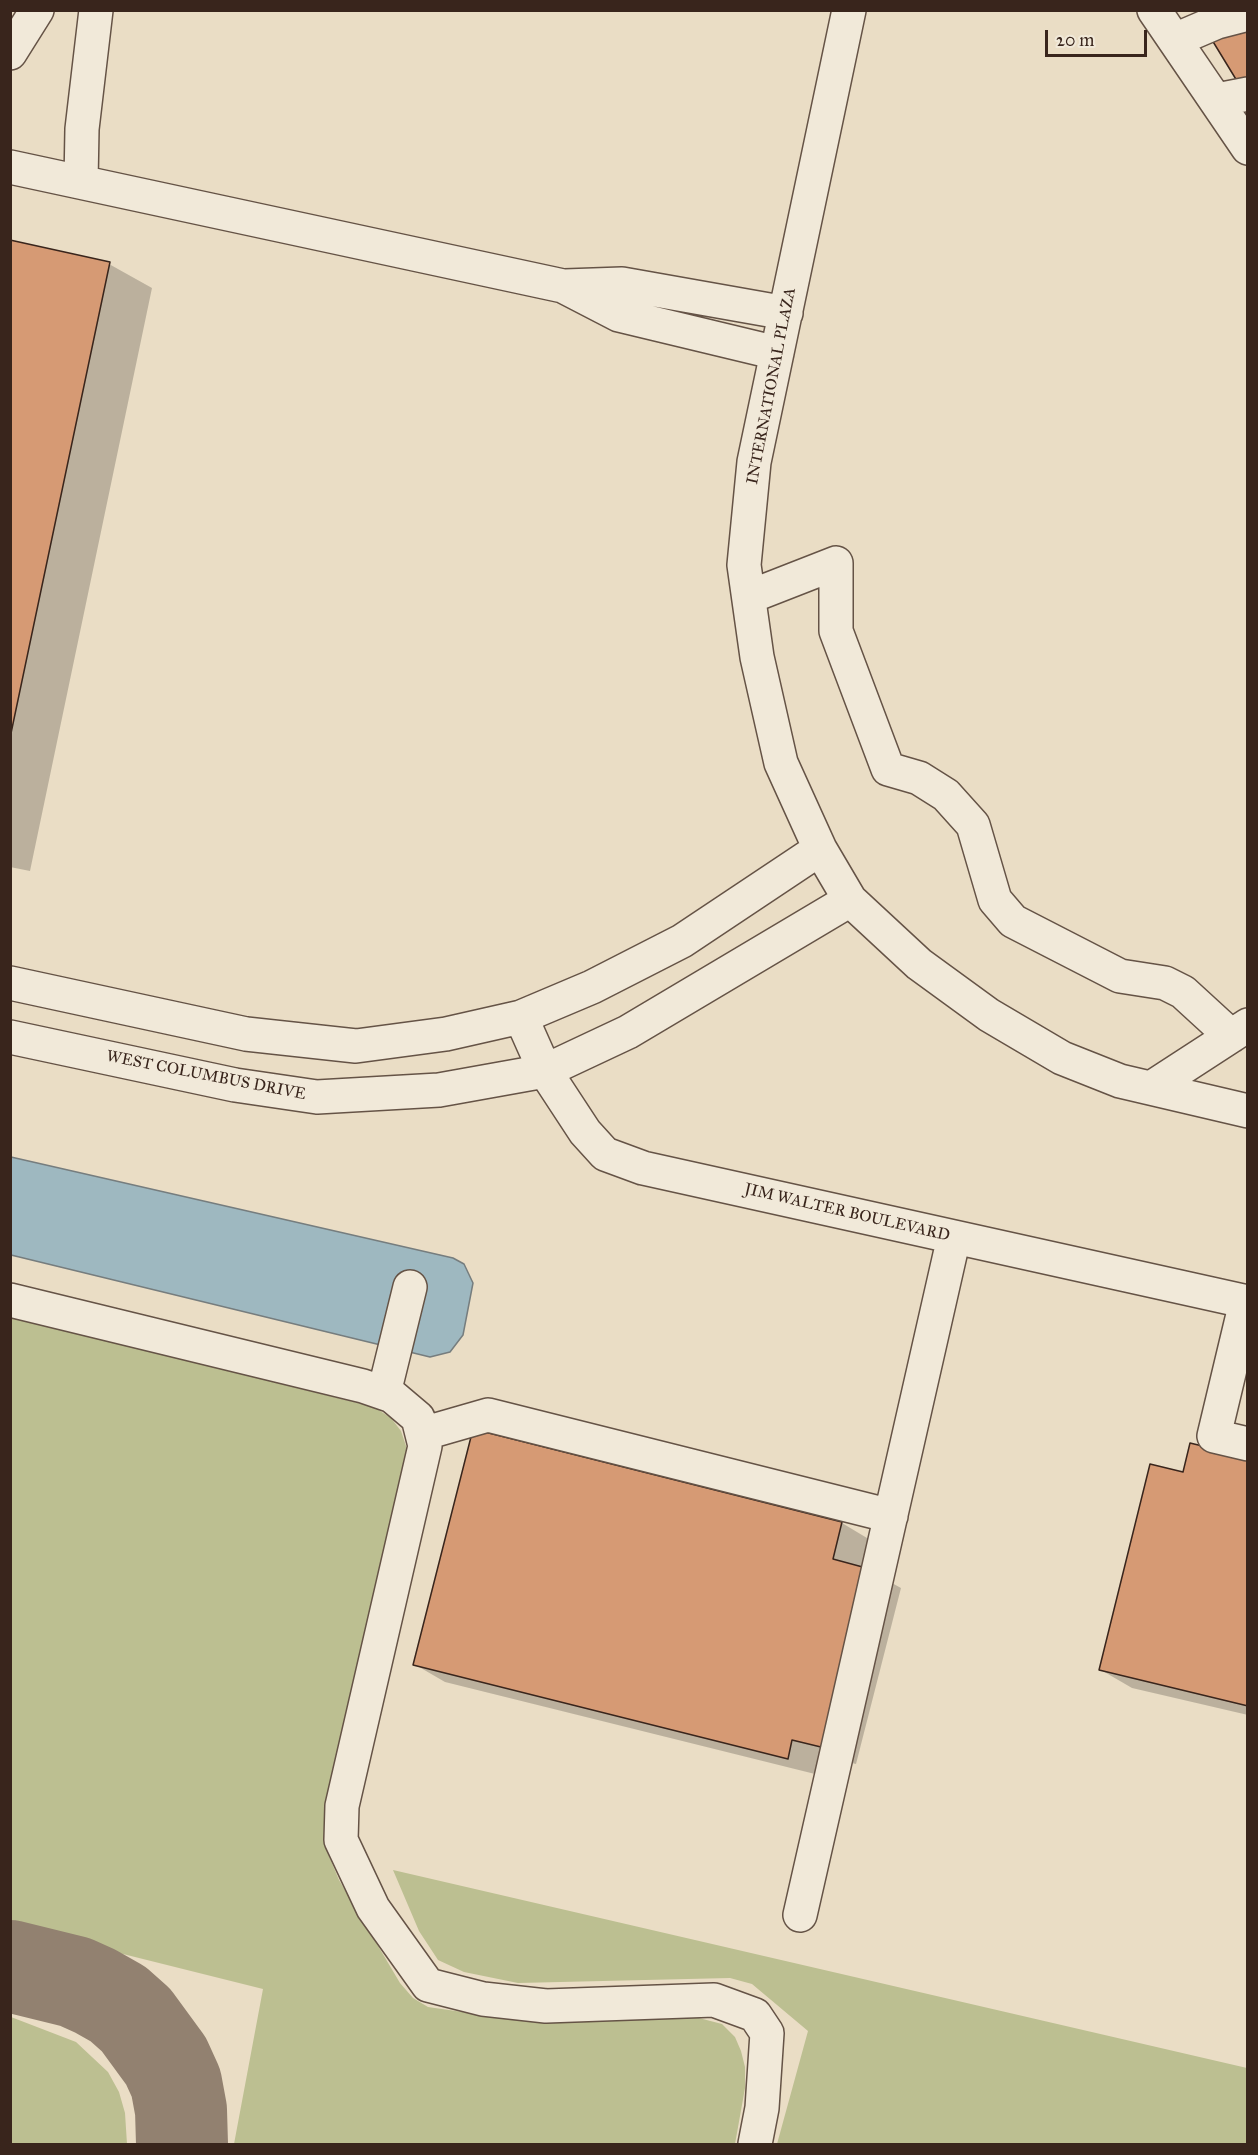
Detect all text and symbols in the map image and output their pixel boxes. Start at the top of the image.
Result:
scale bar [1048,18,1150,56]
text: 20 m [1056,29,1094,51]
street label: INTERNATIONAL PLAZA [743,286,801,486]
street label: WEST COLUMBUS DRIVE [105,1047,307,1105]
street label: JIM WALTER BOULEVARD [742,1180,952,1246]

